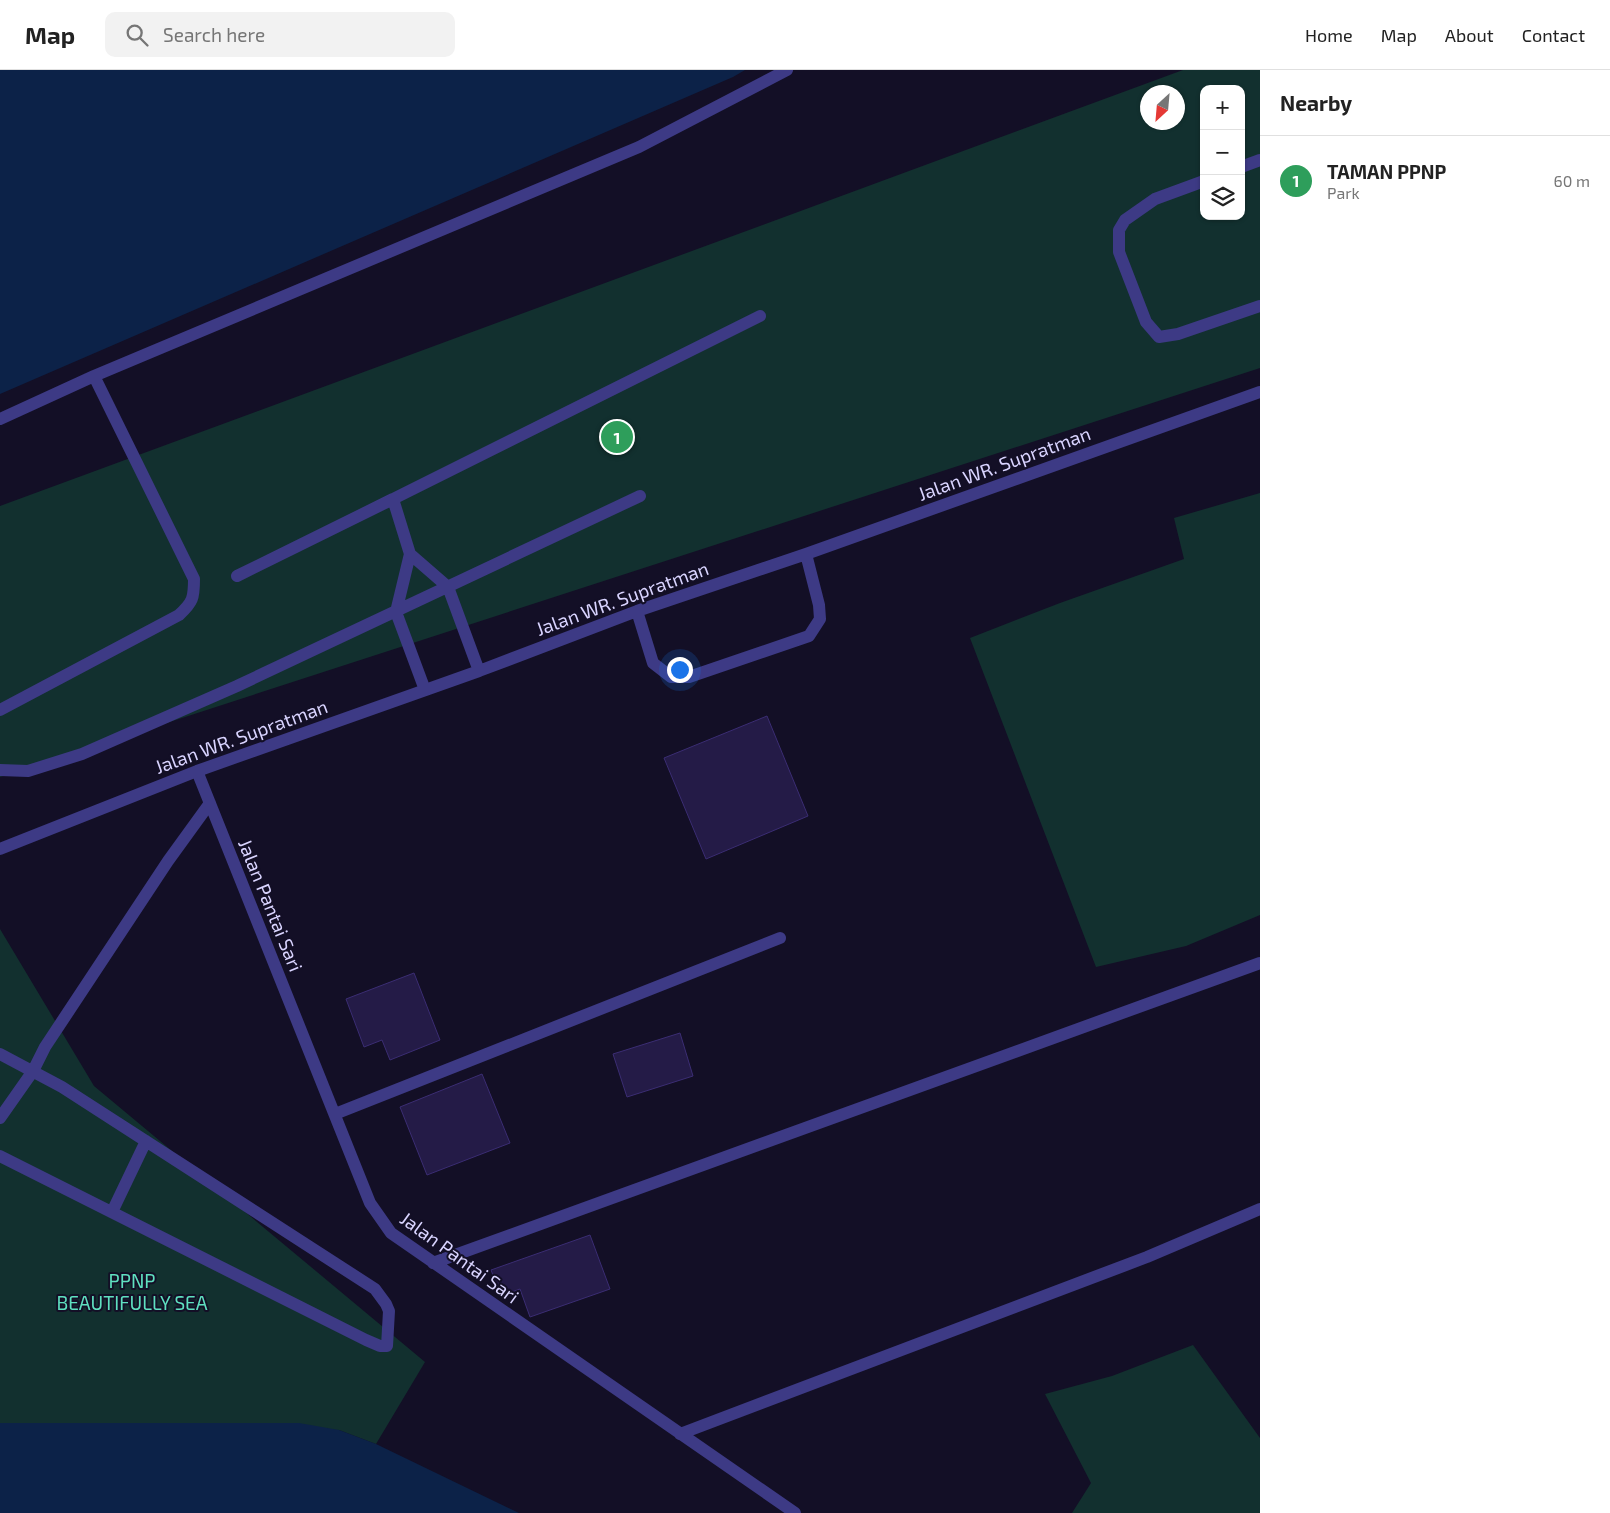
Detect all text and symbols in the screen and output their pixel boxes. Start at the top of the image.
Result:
search box [105,12,455,57]
text: Map [25,20,75,49]
icon: search [123,21,151,49]
text: Search here [163,23,265,46]
text: Home [1305,24,1353,46]
text: Map [1381,24,1417,46]
text: About [1445,24,1494,46]
text: Contact [1522,24,1585,46]
north arrow [1140,85,1185,130]
map controls [1200,85,1245,220]
button: + [1200,85,1245,130]
text: Nearby [1280,90,1352,115]
button: − [1200,130,1245,175]
text: TAMAN PPNP [1327,160,1446,183]
text: 1 [1293,171,1299,190]
text: 60 m [1554,171,1590,190]
button: layers [1200,175,1245,220]
text: Park [1327,183,1360,202]
pin: 1 [601,418,633,456]
street label: Jalan WR. Supratman [914,421,1094,505]
street label: Jalan WR. Supratman [532,556,712,640]
your location [667,657,693,683]
street label: Jalan WR. Supratman [151,694,331,778]
street label: Jalan Pantai Sari [234,835,308,975]
street label: Jalan Pantai Sari [396,1206,524,1308]
park label: PPNP BEAUTIFULLY SEA [56,1269,208,1314]

